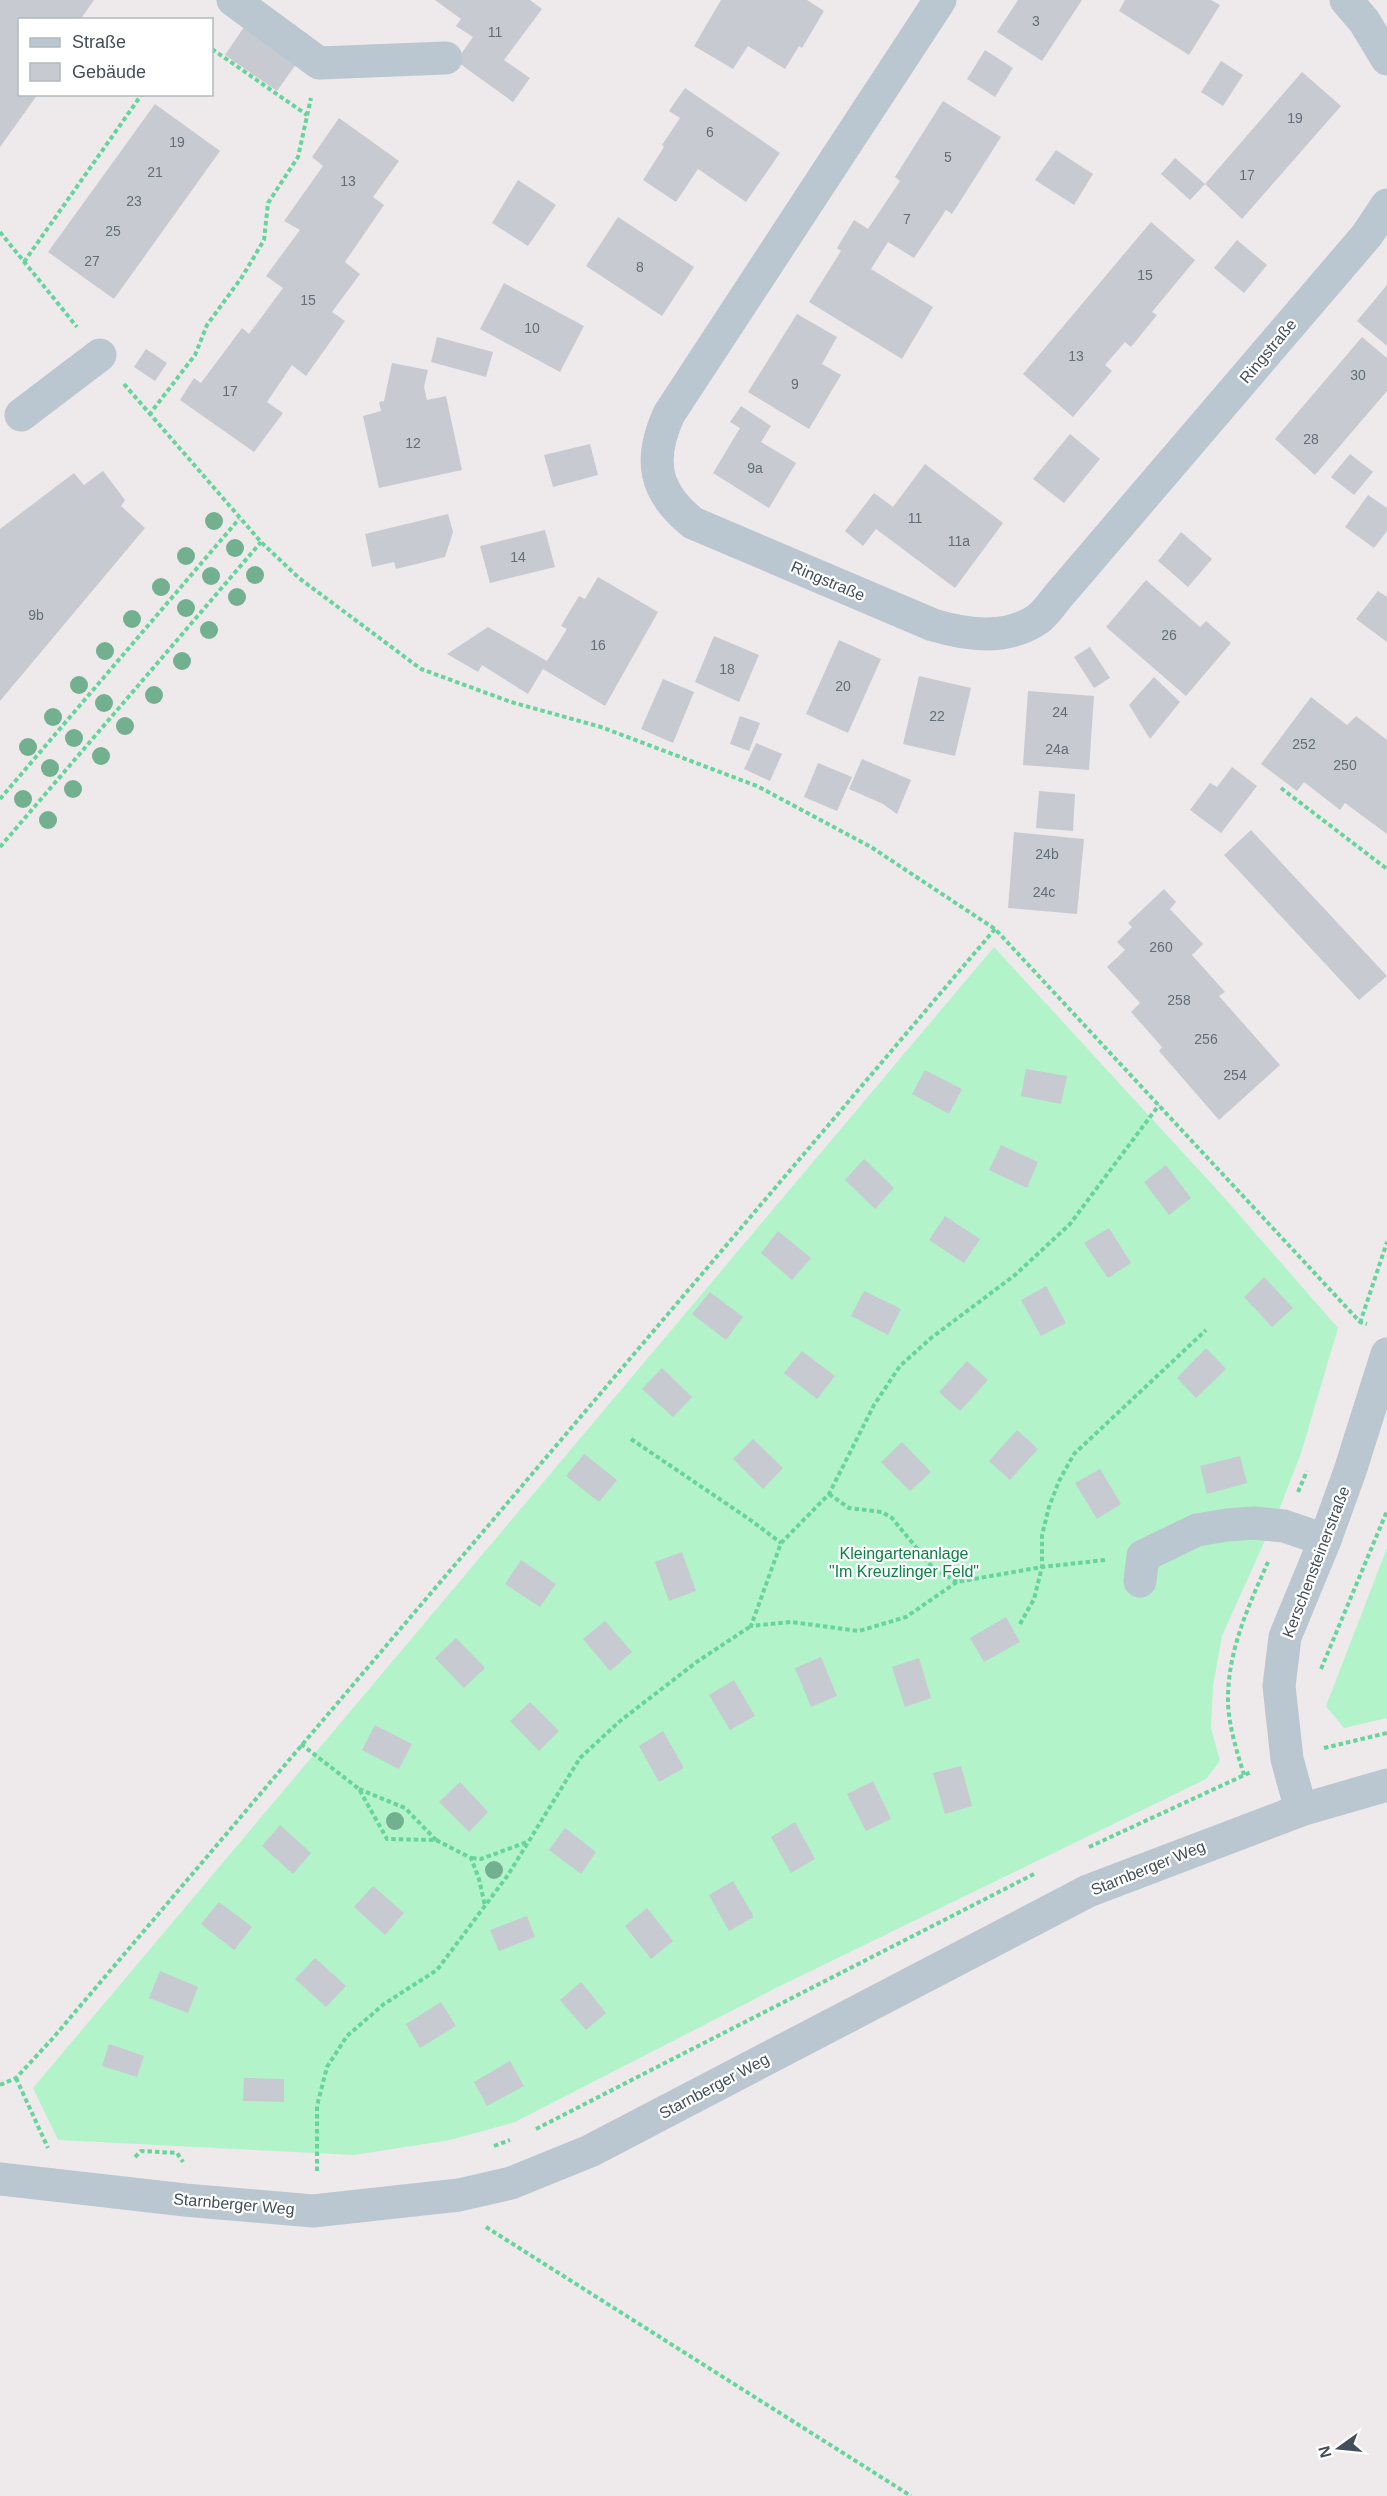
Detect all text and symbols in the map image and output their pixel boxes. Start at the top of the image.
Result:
house number: 3 [1032,13,1040,29]
legend [18,18,213,96]
house number: 11 [488,24,502,40]
text: Straße [72,32,126,52]
text: Gebäude [72,62,146,82]
house number: 19 [1287,110,1303,126]
house number: 6 [706,124,714,140]
house number: 19 [169,134,185,150]
house number: 5 [944,149,952,165]
house number: 21 [147,164,163,180]
house number: 17 [1239,167,1255,183]
house number: 13 [340,173,356,189]
house number: 23 [126,193,142,209]
house number: 7 [903,211,911,227]
house number: 25 [105,223,121,239]
house number: 27 [84,253,100,269]
house number: 8 [636,259,644,275]
house number: 15 [1137,267,1153,283]
house number: 15 [300,292,316,308]
street label: Ringstraße [1236,315,1300,386]
house number: 10 [524,320,540,336]
house number: 13 [1068,348,1084,364]
house number: 30 [1350,367,1366,383]
house number: 9 [791,376,799,392]
house number: 17 [222,383,238,399]
house number: 28 [1303,431,1319,447]
house number: 12 [405,435,421,451]
house number: 9a [747,460,763,476]
house number: 11 [908,510,922,526]
house number: 11a [948,533,970,549]
house number: 14 [510,549,526,565]
street label: Ringstraße [789,558,867,604]
house number: 9b [28,607,44,623]
house number: 26 [1161,627,1177,643]
house number: 16 [590,637,606,653]
house number: 18 [719,661,735,677]
house number: 20 [835,678,851,694]
house number: 24 [1052,704,1068,720]
house number: 22 [929,708,945,724]
house number: 252 [1292,736,1316,752]
house number: 24a [1045,741,1069,757]
house number: 250 [1333,757,1357,773]
house number: 24b [1035,846,1059,862]
house number: 24c [1033,884,1055,900]
house number: 260 [1149,939,1173,955]
house number: 258 [1167,992,1191,1008]
house number: 256 [1194,1031,1218,1047]
house number: 254 [1223,1067,1247,1083]
street label: Kerschensteinerstraße [1279,1484,1353,1640]
park label: Kleingartenanlage "Im Kreuzlinger Feld" [829,1545,979,1580]
street label: Starnberger Weg [1088,1837,1208,1899]
street label: Starnberger Weg [656,2050,772,2122]
street label: Starnberger Weg [173,2190,295,2218]
north arrow [1309,2418,1369,2478]
text: N [1315,2444,1335,2460]

